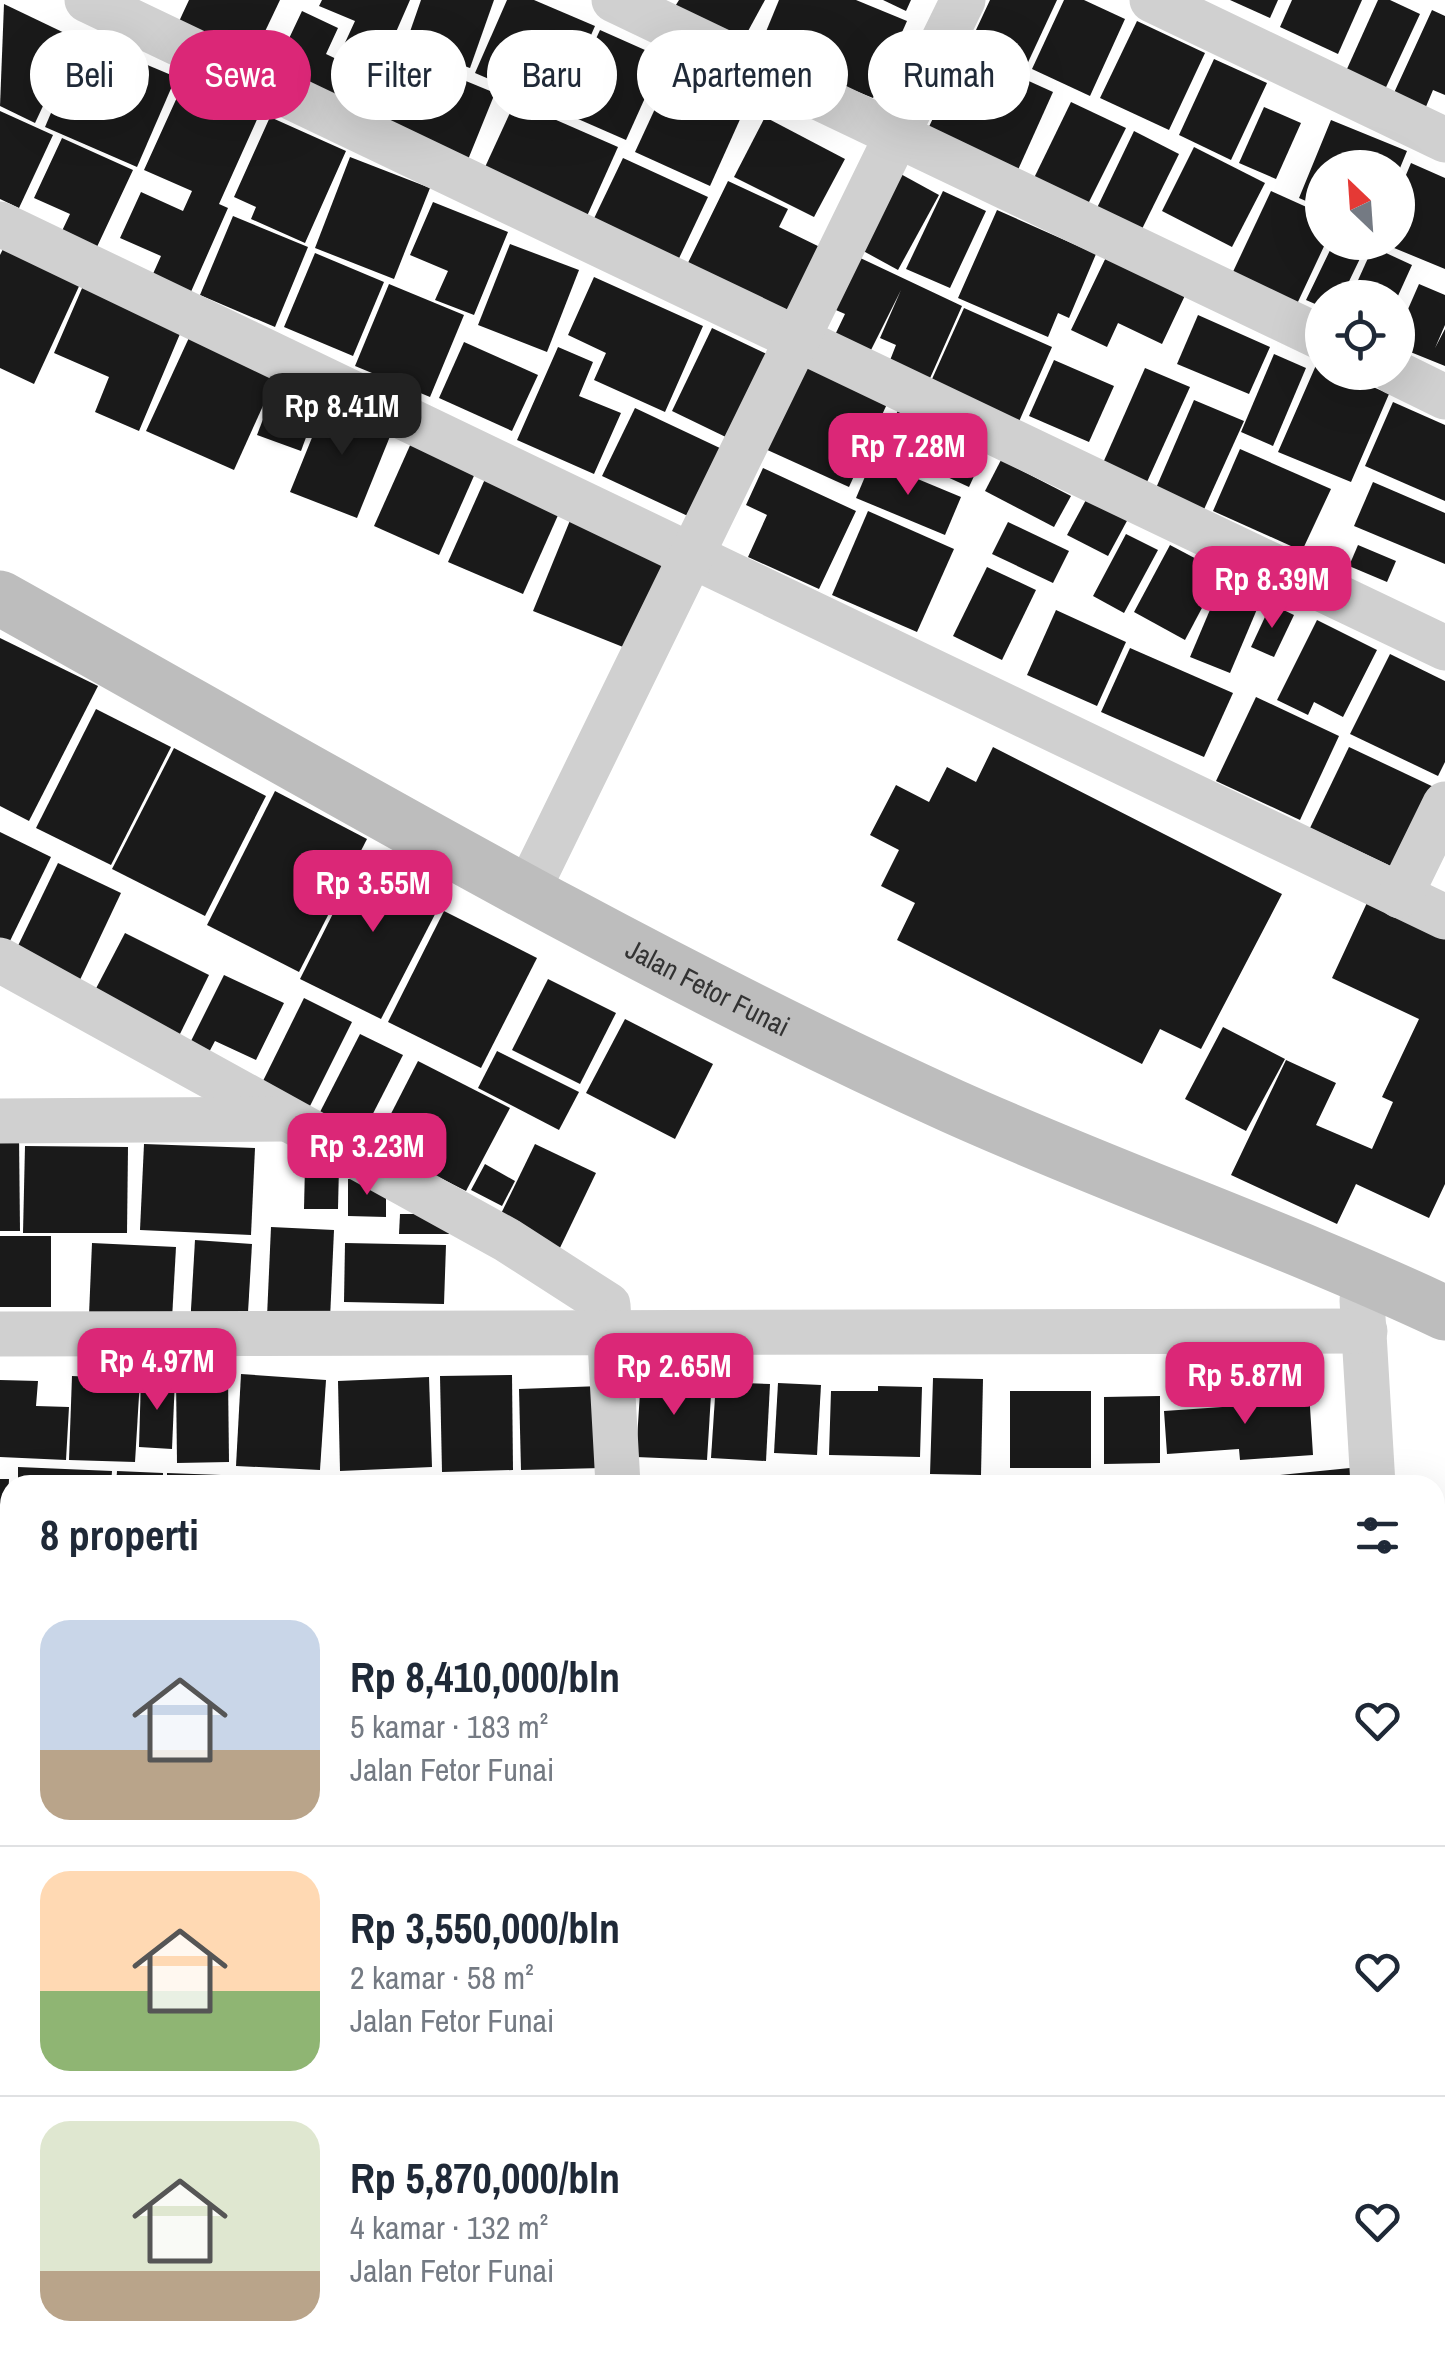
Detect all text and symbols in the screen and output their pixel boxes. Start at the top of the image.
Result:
chip: Beli [30,30,149,120]
chip: Sewa [169,30,311,120]
chip: Filter [331,30,467,120]
chip: Baru [487,30,617,120]
chip: Apartemen [637,30,848,120]
chip: Rumah [868,30,1030,120]
north arrow [1305,150,1415,260]
map controls [1305,150,1415,390]
button: locate [1305,280,1415,390]
pin: Rp 8.41M [239,373,445,458]
text: Rp 8.41M [284,384,400,427]
pin: Rp 7.28M [805,413,1011,498]
text: Rp 7.28M [850,424,966,467]
pin: Rp 8.39M [1169,546,1375,631]
text: Rp 8.39M [1214,557,1330,600]
pin: Rp 3.55M [270,850,476,935]
text: Rp 3.55M [315,861,431,904]
street label: Jalan Fetor Funai [619,930,796,1045]
pin: Rp 3.23M [264,1113,470,1198]
text: Rp 3.23M [309,1124,425,1167]
pin: Rp 4.97M [54,1328,260,1413]
pin: Rp 2.65M [571,1333,777,1418]
text: Rp 4.97M [99,1339,215,1382]
pin: Rp 5.87M [1142,1342,1348,1427]
text: Rp 2.65M [616,1344,732,1387]
text: Rp 5.87M [1187,1353,1303,1396]
text: 8 properti [40,1507,199,1563]
icon: filters [1350,1508,1405,1563]
text: Rp 8,410,000/bln [350,1649,620,1705]
icon: home [120,1660,240,1780]
icon: heart [1350,1693,1405,1748]
text: 5 kamar · 183 m² [350,1705,548,1748]
text: Jalan Fetor Funai [350,1748,554,1791]
text: Rp 3,550,000/bln [350,1900,620,1956]
icon: home [120,1911,240,2031]
icon: heart [1350,1944,1405,1999]
text: 2 kamar · 58 m² [350,1956,534,1999]
text: Jalan Fetor Funai [350,1999,554,2042]
text: Rp 5,870,000/bln [350,2150,620,2206]
icon: home [120,2161,240,2281]
icon: heart [1350,2194,1405,2249]
text: 4 kamar · 132 m² [350,2206,548,2249]
text: Jalan Fetor Funai [350,2249,554,2292]

